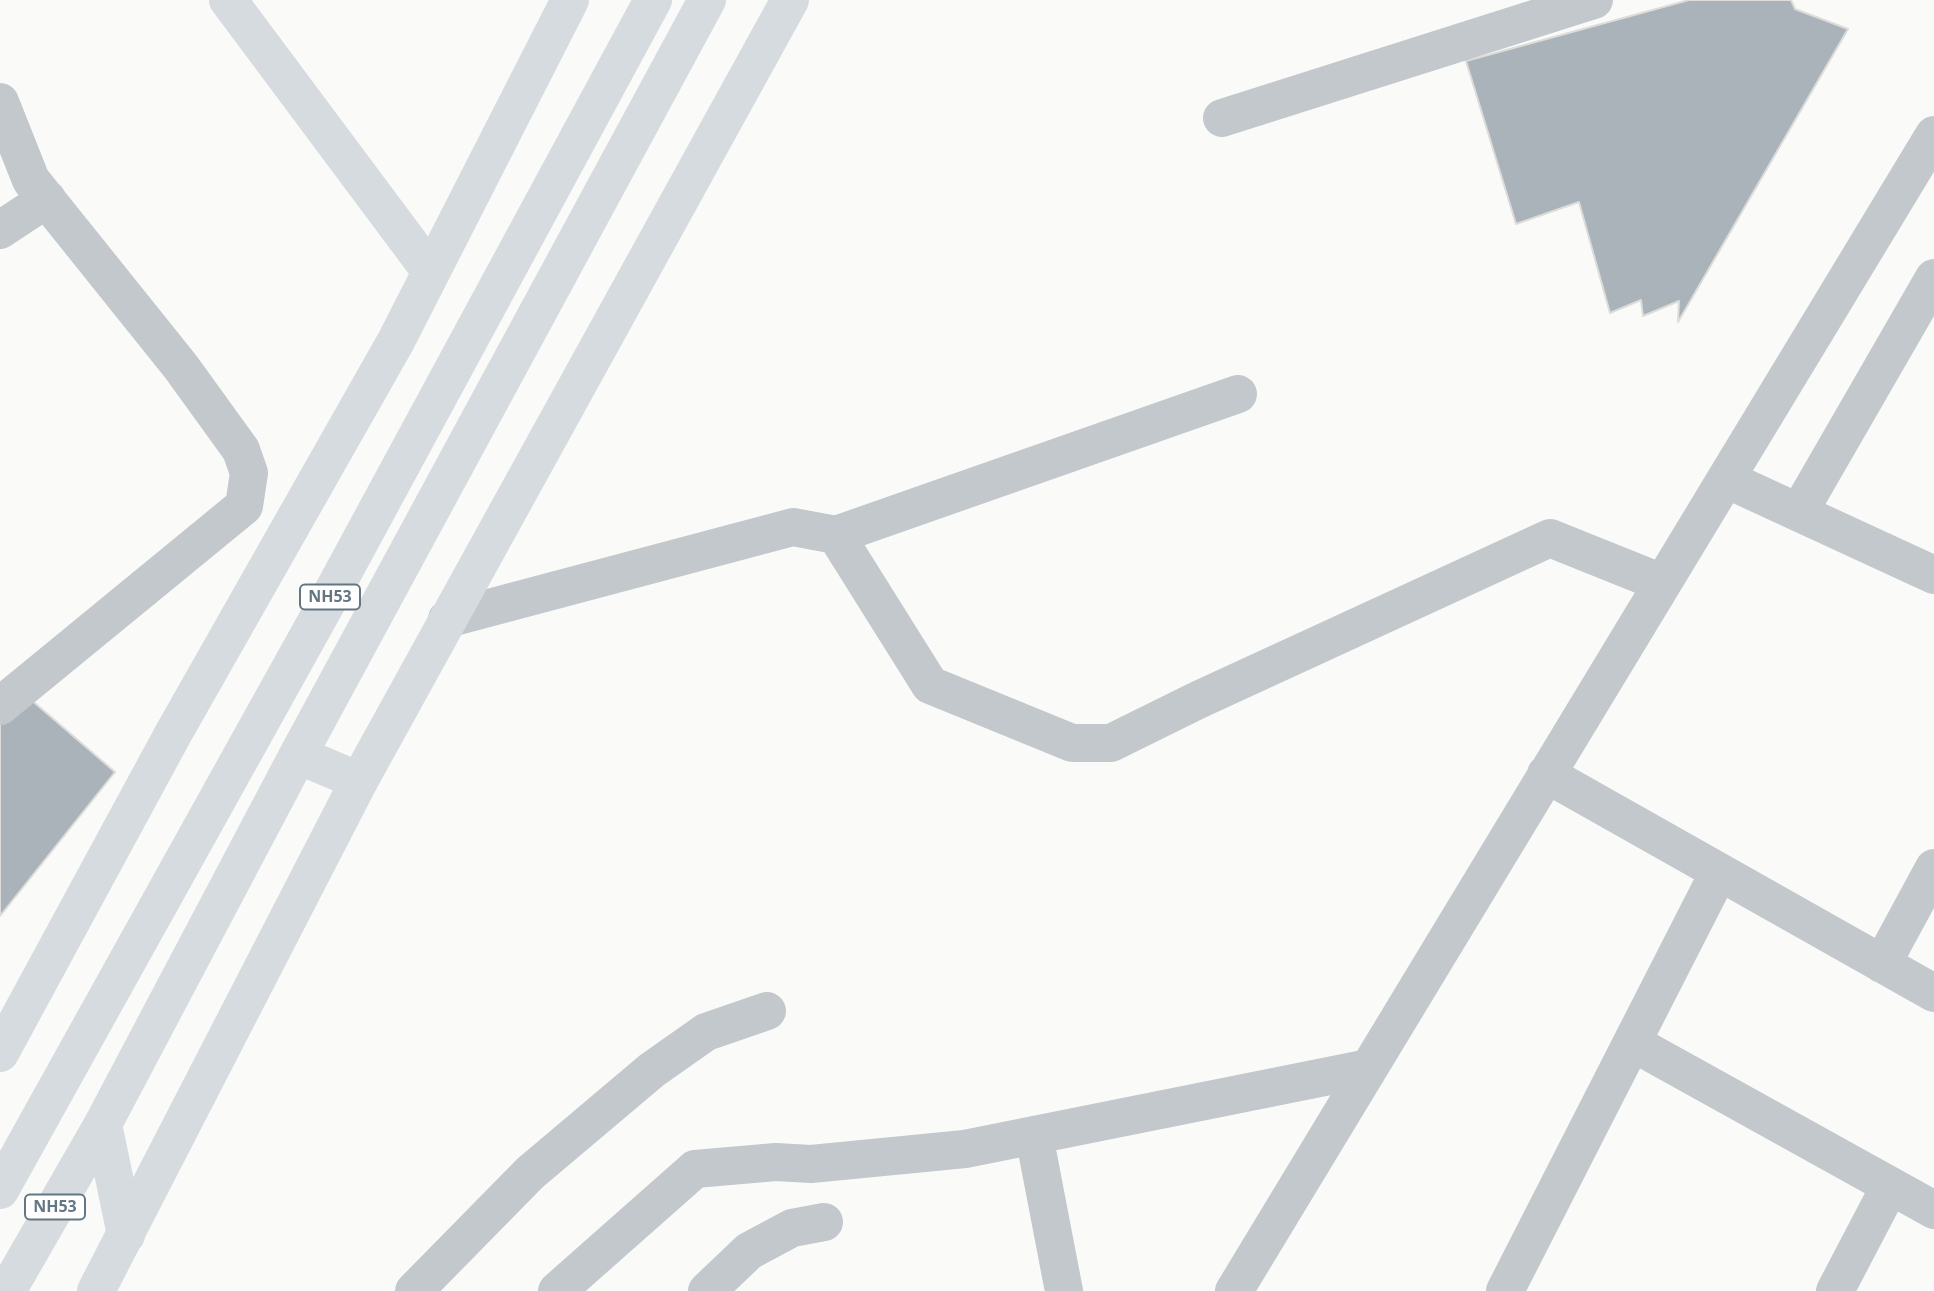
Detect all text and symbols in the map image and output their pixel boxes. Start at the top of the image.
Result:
road number: NH53 [300,584,360,610]
road number: NH53 [25,1194,85,1219]

